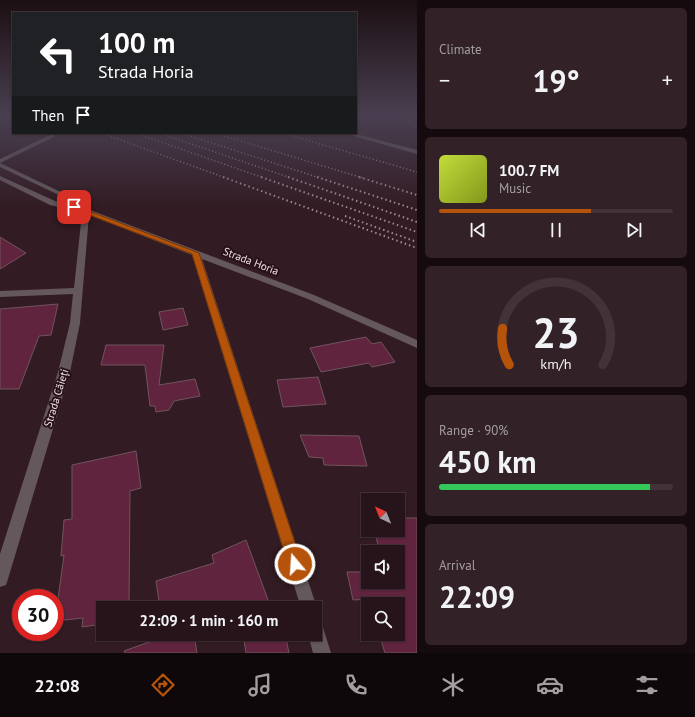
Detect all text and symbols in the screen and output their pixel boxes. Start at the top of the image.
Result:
text: 100 m [98,24,175,61]
icon: left [32,28,84,80]
text: Climate [439,41,482,58]
text: Strada Horia [98,60,194,83]
text: 19° [532,61,580,100]
text: − [439,66,450,94]
text: + [662,66,673,94]
icon: arrive [72,104,94,126]
text: Then [32,106,64,125]
text: 100.7 FM [499,161,559,180]
text: Music [499,180,531,197]
pin [57,190,91,224]
icon: arrive [63,196,85,218]
icon: previous [467,219,489,241]
icon: pause [545,219,567,241]
icon: next [623,219,645,241]
street label: Strada Horia [221,244,281,278]
text: 23 [532,305,580,358]
text: km/h [540,353,572,372]
street label: Strada Căieți [41,367,71,429]
text: Range · 90% [439,422,508,439]
text: 450 km [439,442,537,481]
north arrow [361,493,405,537]
map controls [361,493,405,641]
position arrow [274,543,316,585]
button: sound [361,545,405,589]
text: Arrival [439,557,475,574]
text: 22:09 [439,577,515,616]
speed limit sign: 30 [12,589,64,641]
button: search [361,597,405,641]
text: 22:09 · 1 min · 160 m [140,611,278,630]
icon: directions [149,671,177,699]
icon: music [246,671,274,699]
icon: phone [342,671,370,699]
icon: climate [439,671,467,699]
icon: car [536,671,564,699]
icon: filters [633,671,661,699]
text: 22:08 [34,674,80,697]

